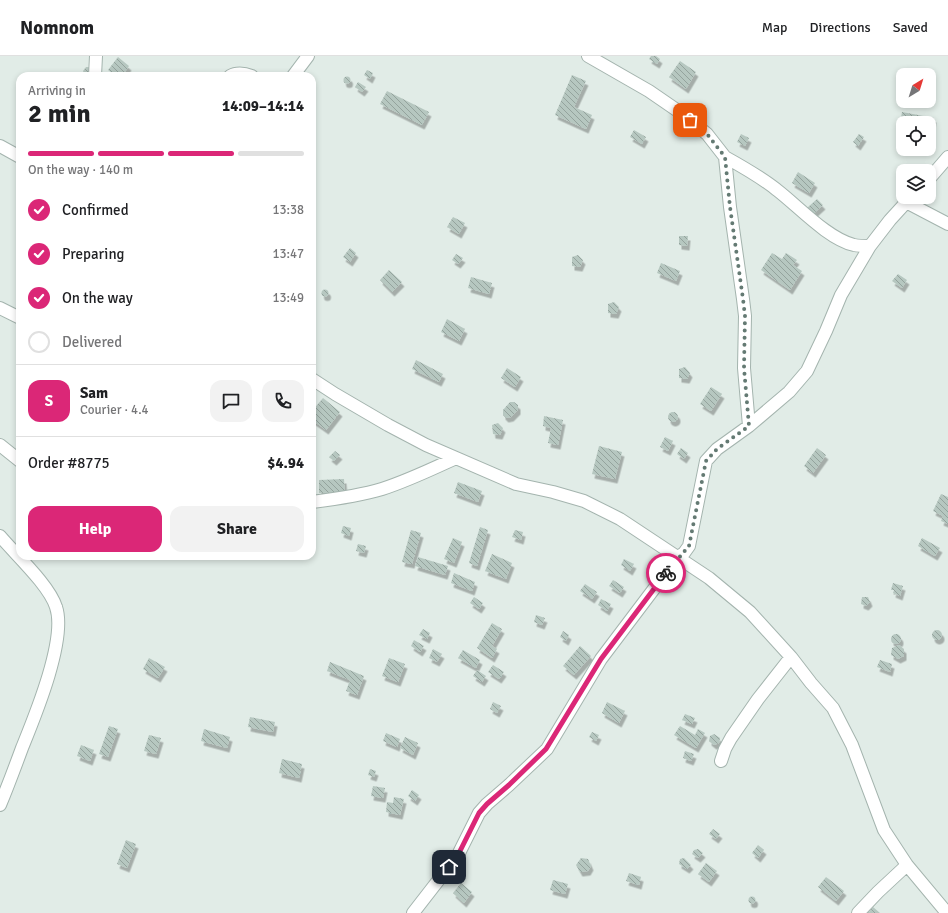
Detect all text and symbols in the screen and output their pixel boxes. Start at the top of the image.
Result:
text: Nomnom [20,16,94,40]
text: Map [762,19,788,36]
text: Directions [810,19,871,36]
text: Saved [893,19,928,36]
north arrow [896,68,936,108]
map controls [896,68,936,204]
text: Arriving in [28,83,86,99]
text: 14:09–14:14 [222,97,304,115]
text: 2 min [28,98,91,130]
pin [673,103,707,137]
icon: bag [679,109,701,131]
button: locate [896,116,936,156]
text: On the way · 140 m [28,162,133,178]
button: layers [896,164,936,204]
icon: check [28,199,50,221]
text: Confirmed [62,201,129,219]
text: 13:38 [272,202,304,218]
icon: check [28,243,50,265]
text: Preparing [62,245,125,263]
text: 13:47 [272,246,304,262]
icon: check [28,287,50,309]
text: On the way [62,289,133,307]
text: 13:49 [272,290,304,306]
text: Delivered [62,333,122,351]
button: chat [210,380,252,422]
button: phone [262,380,304,422]
text: Sam [80,384,108,402]
text: S [45,392,53,410]
text: Courier · 4.4 [80,402,149,418]
text: Order #8775 [28,454,110,472]
text: $4.94 [267,454,304,472]
button: Help [28,506,162,552]
button: Share [170,506,304,552]
courier [646,553,686,593]
icon: bike [655,562,677,584]
pin [432,850,466,884]
icon: home [438,856,460,878]

